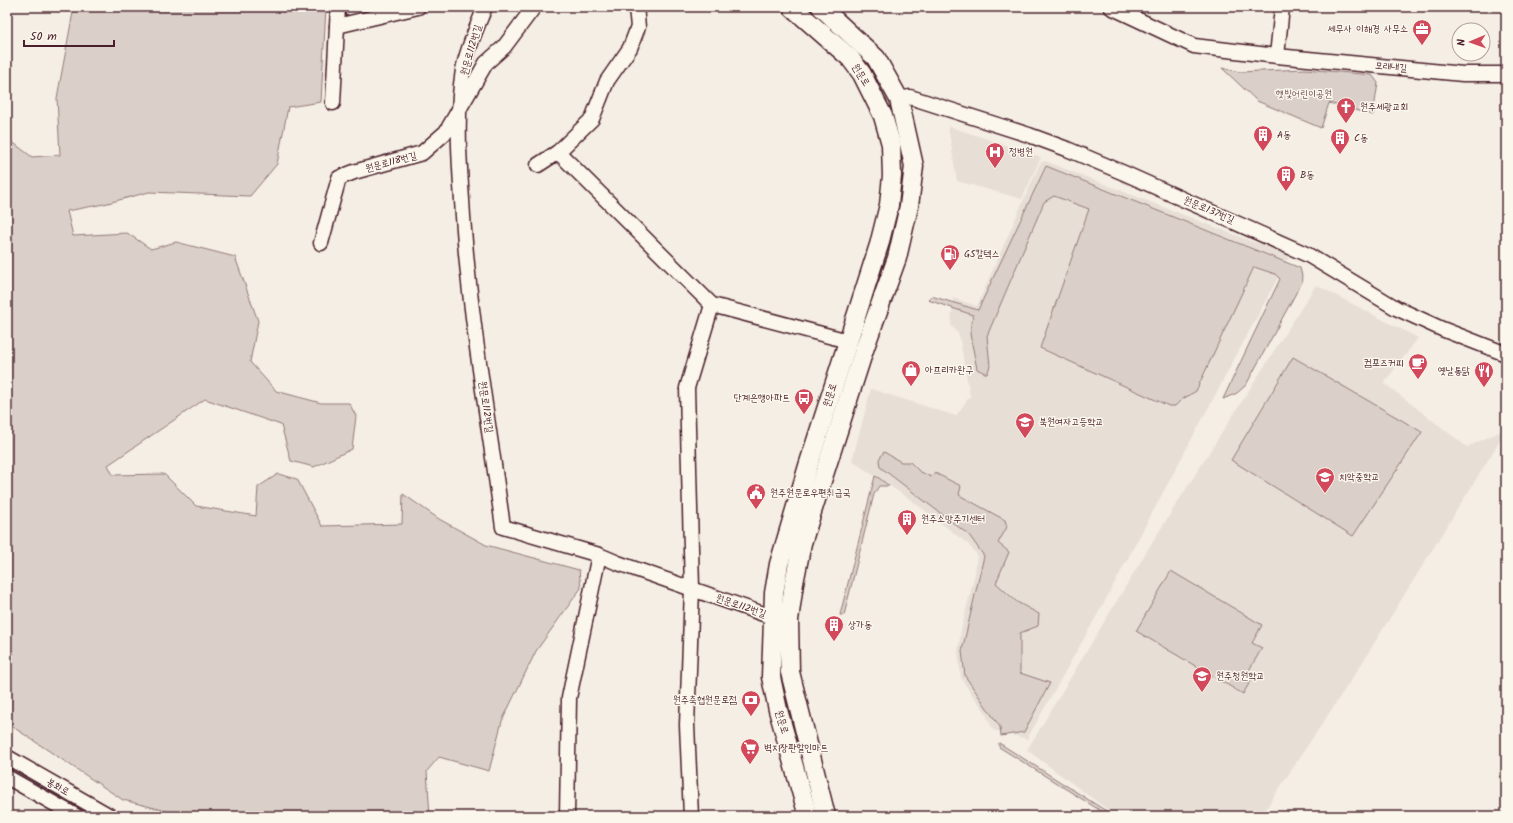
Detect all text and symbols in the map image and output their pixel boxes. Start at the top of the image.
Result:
office icon: 세무사 이해경 사무소 [1411,18,1433,46]
place label: 세무사 이해경 사무소 [1328,21,1408,37]
scale bar [24,22,114,48]
north arrow [1451,22,1491,62]
street label: 원문로112번길 [456,23,486,77]
text: 50 m [30,27,57,46]
text: N [1453,38,1471,46]
street label: 모래내길 [1374,58,1408,76]
street label: 원문로 [848,61,874,89]
park label: 햇빛어린이공원 [1275,86,1332,102]
church icon: 원주세광교회 [1335,96,1357,124]
place label: 원주세광교회 [1360,99,1408,115]
building icon: A동 [1252,124,1274,152]
place label: A동 [1277,127,1291,143]
building icon: C동 [1329,127,1351,155]
place label: C동 [1354,130,1368,146]
hospital icon: 정병원 [984,141,1006,169]
place label: 정병원 [1009,144,1033,160]
street label: 원문로118번길 [364,147,418,177]
building icon: B동 [1275,164,1297,192]
place label: B동 [1300,167,1314,183]
street label: 원문로137번길 [1181,192,1237,228]
fuel station icon: GS칼텍스 [939,243,961,271]
place label: GS칼텍스 [964,246,1000,262]
cafe icon: 컴포즈커피 [1407,352,1429,380]
place label: 컴포즈커피 [1364,355,1404,371]
shop icon: 아프리카완구 [900,359,922,387]
restaurant icon: 옛날통닭 [1473,360,1495,388]
place label: 아프리카완구 [925,362,973,378]
place label: 옛날통닭 [1438,363,1470,379]
street label: 원문로112번길 [474,380,498,434]
street label: 원문로 [819,381,841,409]
bus stop icon: 단계은행아파트 [793,387,815,415]
place label: 단계은행아파트 [734,390,790,406]
school or university icon: 북원여자고등학교 [1014,411,1036,439]
place label: 북원여자고등학교 [1039,414,1103,430]
school or university icon: 치악중학교 [1314,466,1336,494]
place label: 치악중학교 [1339,469,1379,485]
public building icon: 원주원문로우편취급국 [745,482,767,510]
place label: 원주원문로우편취급국 [770,485,850,501]
building icon: 원주소망주기센터 [896,508,918,536]
place label: 원주소망주기센터 [921,511,985,527]
street label: 원문로112번길 [714,590,768,622]
building icon: 상가동 [823,614,845,642]
place label: 상가동 [848,617,872,633]
school or university icon: 원주청원학교 [1191,665,1213,693]
place label: 원주청원학교 [1216,668,1264,684]
bank icon: 원주축협원문로점 [740,689,762,717]
place label: 원주축협원문로점 [673,692,737,708]
street label: 원문로 [771,708,793,736]
supermarket icon: 벽지장판할인마트 [739,737,761,765]
place label: 벽지장판할인마트 [764,740,828,756]
street label: 봉화로 [44,774,72,800]

